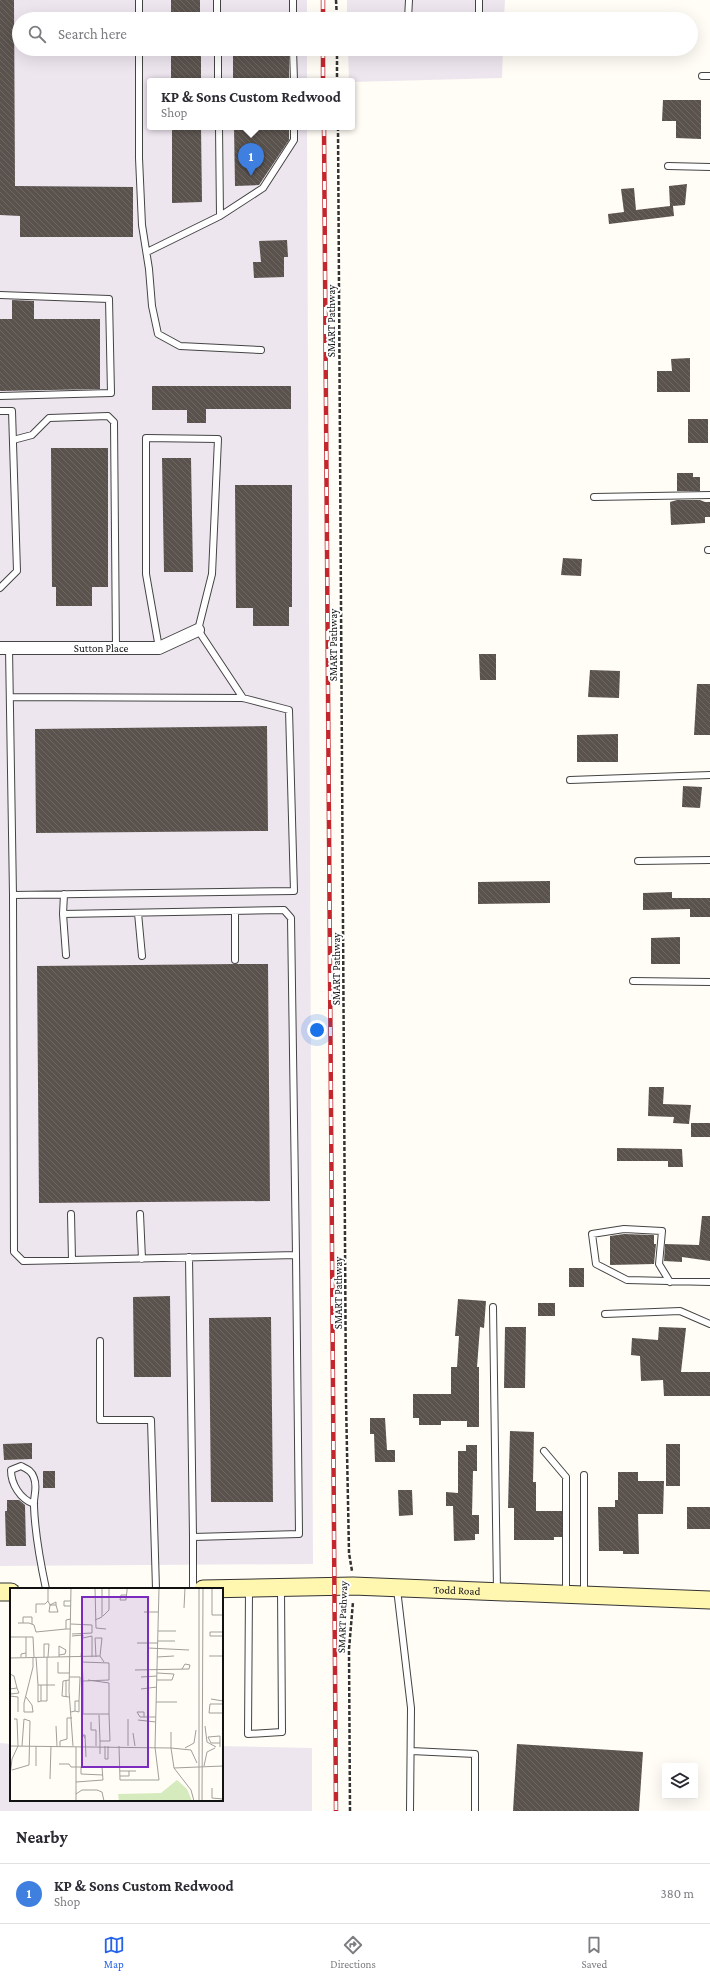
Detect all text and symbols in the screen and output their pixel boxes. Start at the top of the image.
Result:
search box [12,12,698,56]
icon: search [26,23,48,45]
text: Search here [58,26,127,42]
popup [147,78,355,130]
text: KP & Sons Custom Redwood [161,89,341,105]
text: Shop [161,105,187,120]
pin: 1 [238,143,264,176]
street label: SMART Pathway [325,284,338,357]
street label: SMART Pathway [327,608,340,681]
street label: Sutton Place [74,642,128,654]
street label: SMART Pathway [330,932,343,1005]
your location [307,1020,327,1040]
street label: SMART Pathway [332,1256,345,1329]
street label: SMART Pathway [335,1580,350,1653]
street label: Todd Road [433,1583,481,1597]
inset map [10,1588,223,1801]
map controls [662,1763,698,1799]
button: layers [662,1763,698,1799]
text: Nearby [16,1828,68,1847]
text: KP & Sons Custom Redwood [54,1878,234,1894]
text: 1 [27,1886,31,1901]
text: 380 m [661,1886,694,1901]
text: Shop [54,1894,80,1909]
tab: Map [103,1934,125,1970]
tab: Directions [330,1934,376,1970]
tab: Saved [581,1934,607,1970]

